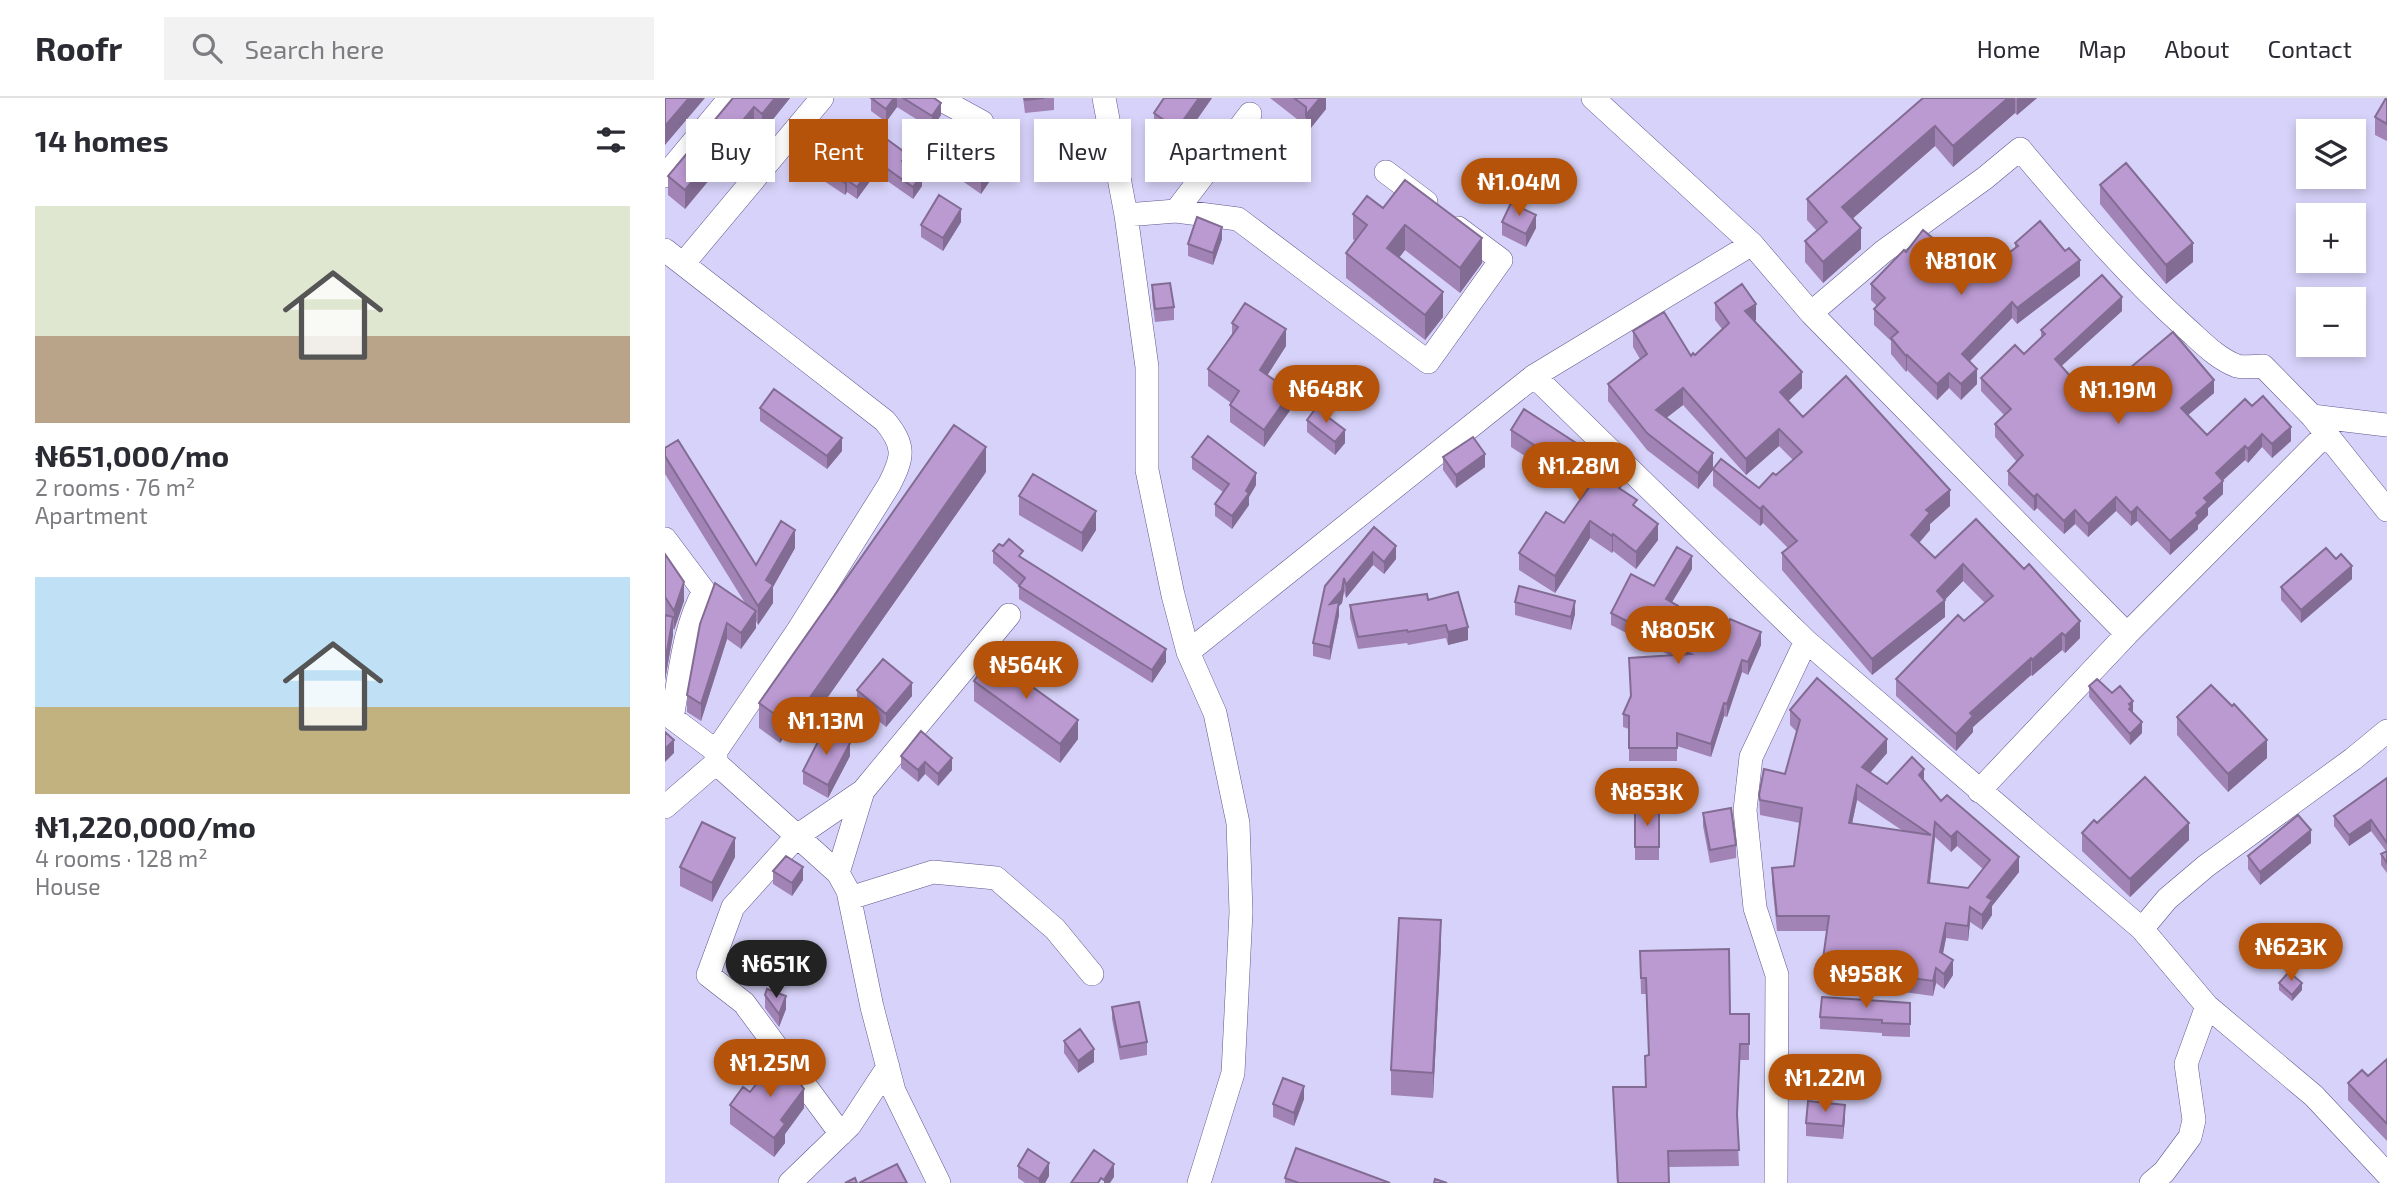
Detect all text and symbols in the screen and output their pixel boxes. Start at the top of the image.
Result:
search box [164,17,654,80]
text: Roofr [35,28,122,68]
icon: search [188,29,226,67]
text: Search here [244,33,384,64]
text: Home [1977,34,2040,63]
text: Map [2078,34,2126,63]
text: About [2164,34,2230,63]
text: Contact [2268,34,2352,63]
chip: Buy [686,119,775,182]
chip: Rent [789,119,888,182]
chip: Filters [902,119,1020,182]
chip: New [1034,119,1131,182]
chip: Apartment [1145,119,1311,182]
map controls [2296,119,2366,357]
button: layers [2296,119,2366,189]
icon: filters [592,121,630,159]
text: 14 homes [35,122,169,158]
pin: ₦1.04M [1462,158,1576,218]
text: ₦1.04M [1477,167,1561,195]
button: + [2296,203,2366,273]
pin: ₦810K [1912,238,2010,297]
text: ₦810K [1925,246,1997,274]
icon: home [270,252,396,378]
button: − [2296,287,2366,357]
pin: ₦648K [1277,366,1375,425]
pin: ₦1.19M [2061,366,2175,426]
text: ₦648K [1289,374,1363,402]
text: ₦1.19M [2080,375,2156,403]
text: ₦651,000/mo [35,437,229,473]
pin: ₦1.28M [1522,442,1636,502]
text: ₦1.28M [1538,451,1620,479]
text: 2 rooms · 76 m² [35,473,195,501]
text: Apartment [35,501,148,529]
pin: ₦805K [1629,606,1727,666]
text: ₦805K [1641,615,1715,643]
icon: home [270,623,396,749]
pin: ₦564K [977,642,1075,701]
text: ₦564K [989,650,1063,678]
pin: ₦1.13M [769,698,883,757]
text: ₦1.13M [788,706,864,734]
pin: ₦853K [1598,768,1696,828]
text: ₦853K [1611,777,1683,805]
text: ₦1,220,000/mo [35,808,256,844]
text: 4 rooms · 128 m² [35,844,208,872]
text: House [35,872,101,900]
pin: ₦623K [2242,924,2340,983]
text: ₦623K [2255,932,2327,960]
pin: ₦651K [727,940,825,1000]
text: ₦651K [742,949,810,977]
pin: ₦958K [1817,950,1915,1010]
text: ₦958K [1830,959,1902,987]
pin: ₦1.25M [713,1040,827,1099]
text: ₦1.25M [730,1048,810,1076]
pin: ₦1.22M [1768,1054,1882,1114]
text: ₦1.22M [1784,1063,1866,1091]

